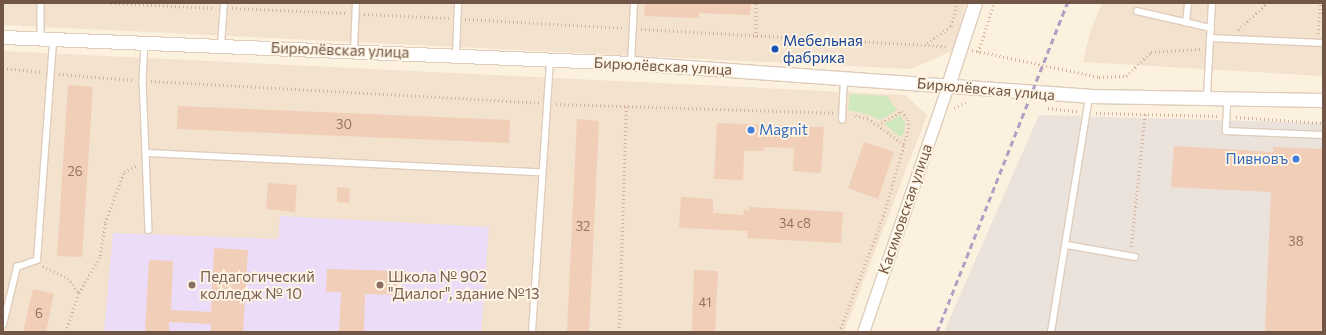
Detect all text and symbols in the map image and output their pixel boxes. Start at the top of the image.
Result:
place label: Мебельная фабрика [783,31,863,66]
street label: Бирюлёвская улица [270,39,410,61]
marker: Мебельная фабрика [770,44,780,54]
street label: Бирюлёвская улица [593,53,733,79]
street label: Бирюлёвская улица [916,74,1056,104]
house number: 30 [336,116,352,132]
place label: Magnit [759,121,808,139]
marker: Magnit [746,125,756,135]
street label: Касимовская улица [874,142,936,276]
place label: Пивновъ [1225,150,1288,168]
marker: Пивновъ [1291,154,1301,164]
house number: 26 [67,163,83,179]
house number: 34 с8 [779,215,811,231]
house number: 32 [576,218,590,234]
house number: 38 [1288,233,1304,249]
place label: Педагогический колледж № 10 [200,267,315,302]
place label: Школа № 902 "Диалог", здание №13 [388,267,540,302]
marker: Педагогический колледж № 10 [187,280,197,290]
marker: Школа № 902 "Диалог", здание №13 [375,280,385,290]
house number: 41 [699,294,711,310]
house number: 6 [35,305,43,321]

